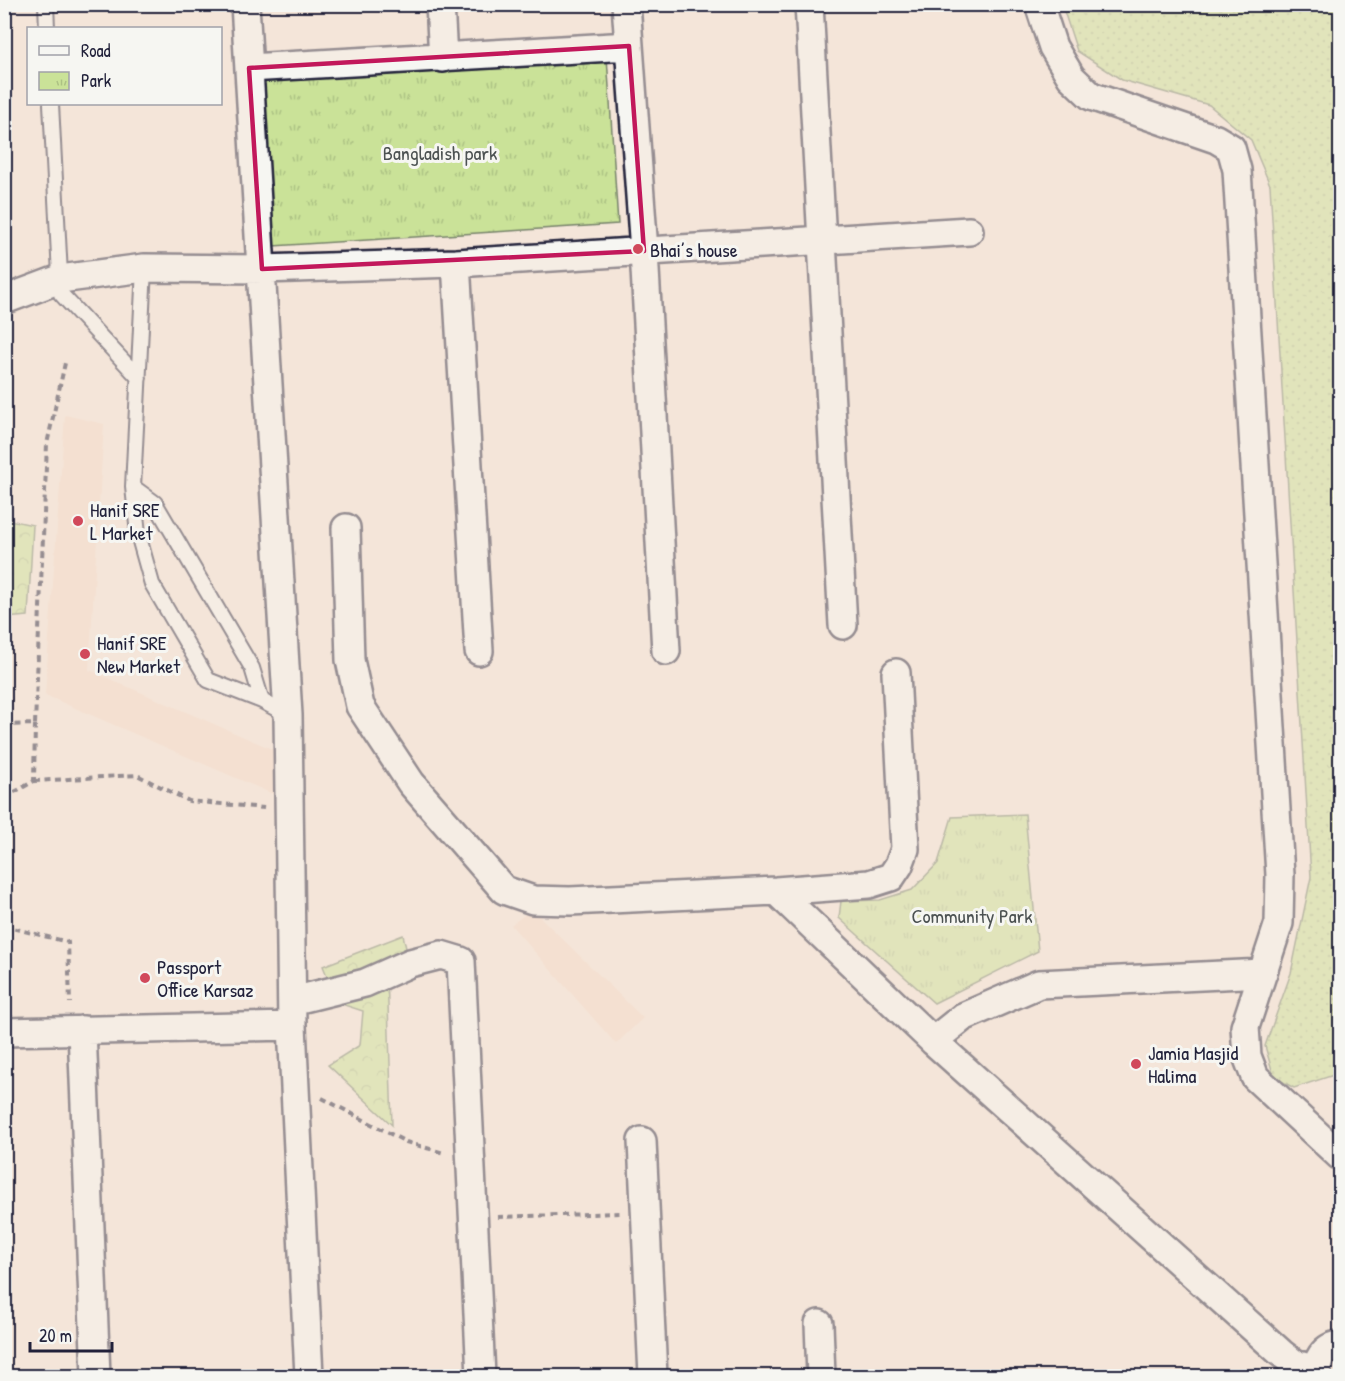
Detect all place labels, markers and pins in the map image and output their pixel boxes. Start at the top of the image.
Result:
place label: Bhai’s house [650,236,738,263]
marker: Bhai’s house [631,242,645,256]
place label: Hanif SRE L Market [90,496,160,546]
marker: Hanif SRE L Market [71,514,85,528]
place label: Hanif SRE New Market [97,629,181,679]
marker: Hanif SRE New Market [78,647,92,661]
place label: Passport Office Karsaz [157,953,254,1003]
marker: Passport Office Karsaz [138,971,152,985]
place label: Jamia Masjid Halima [1148,1039,1238,1089]
marker: Jamia Masjid Halima [1129,1057,1143,1071]

